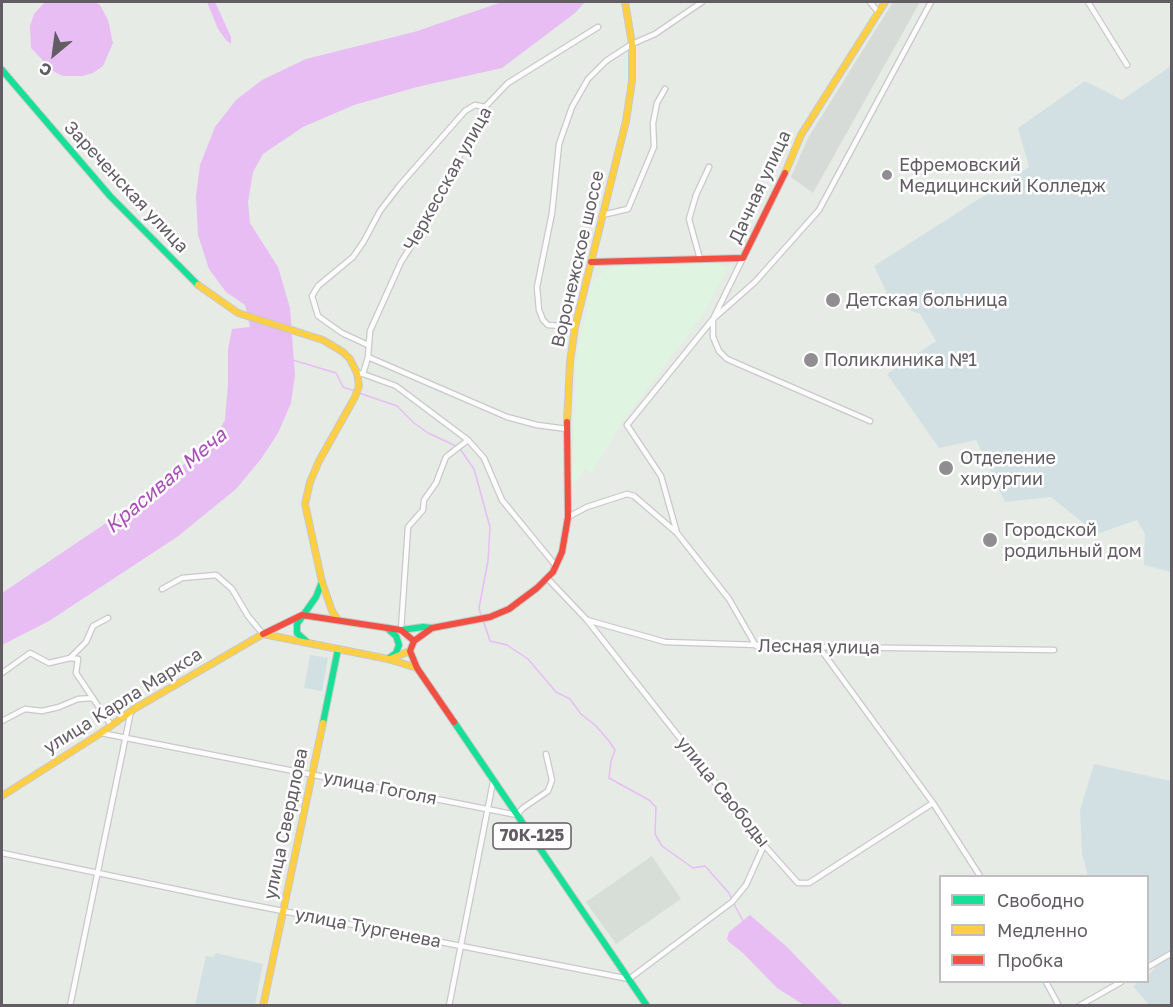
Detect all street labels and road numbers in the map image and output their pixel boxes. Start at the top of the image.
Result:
street label: Черкесская улица [399,103,497,255]
street label: Зареченская улица [59,117,193,257]
street label: Дачная улица [724,127,796,247]
street label: Воронежское шоссе [547,168,609,350]
street label: Лесная улица [758,635,880,659]
street label: улица Карла Маркса [40,643,206,759]
street label: улица Свободы [672,732,774,852]
street label: улица Свердлова [259,746,313,902]
street label: улица Гоголя [321,766,439,810]
road number: 70К-125 [493,823,571,849]
street label: улица Тургенева [293,903,443,953]

